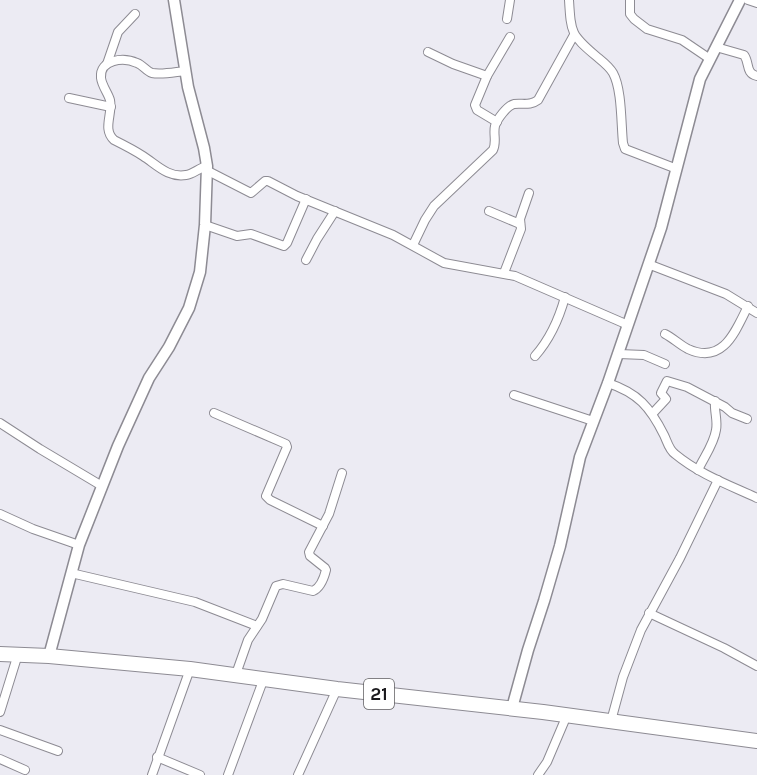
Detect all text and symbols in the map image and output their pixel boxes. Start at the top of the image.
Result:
road number: 21 [364,679,394,709]

